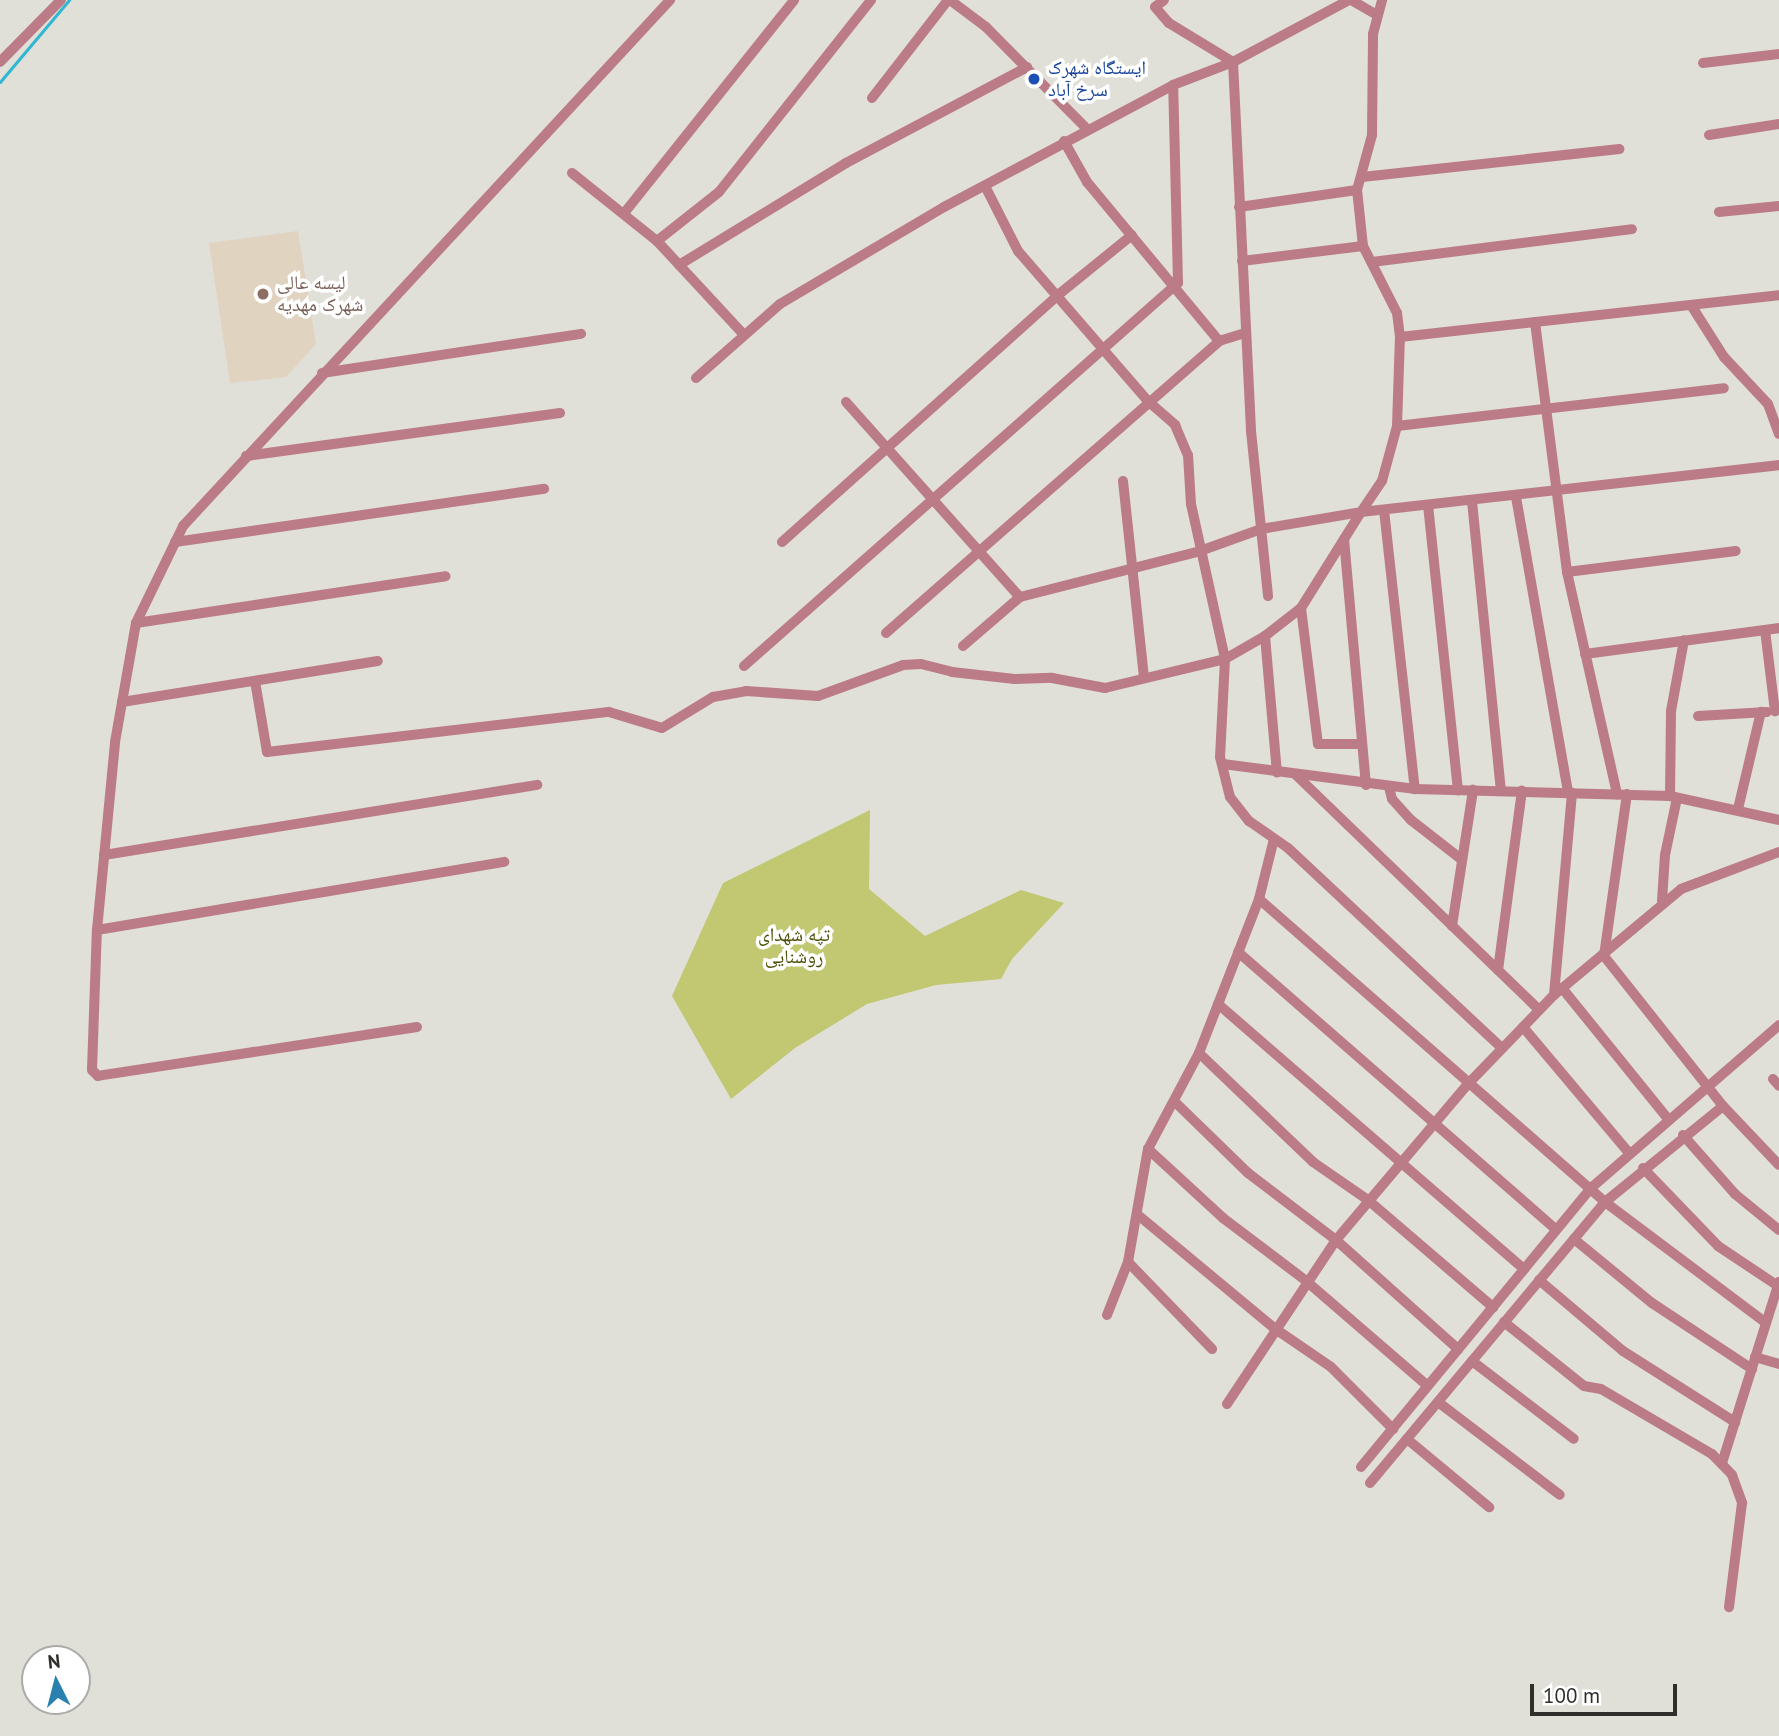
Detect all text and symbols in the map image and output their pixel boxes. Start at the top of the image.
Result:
place label: ایستگاه شهرک سرخ آباد [1048,57,1146,101]
marker: ایستگاه شهرک سرخ آباد [1026,71,1042,87]
place label: لیسه عالی شهرک مهدیه [277,272,363,316]
marker: لیسه عالی شهرک مهدیه [255,286,271,302]
park label: تپه شهدای روشنایی [758,924,830,968]
north arrow [21,1645,91,1715]
text: N [47,1649,61,1674]
scale bar [1534,1670,1681,1714]
text: 100 m [1543,1682,1600,1709]

